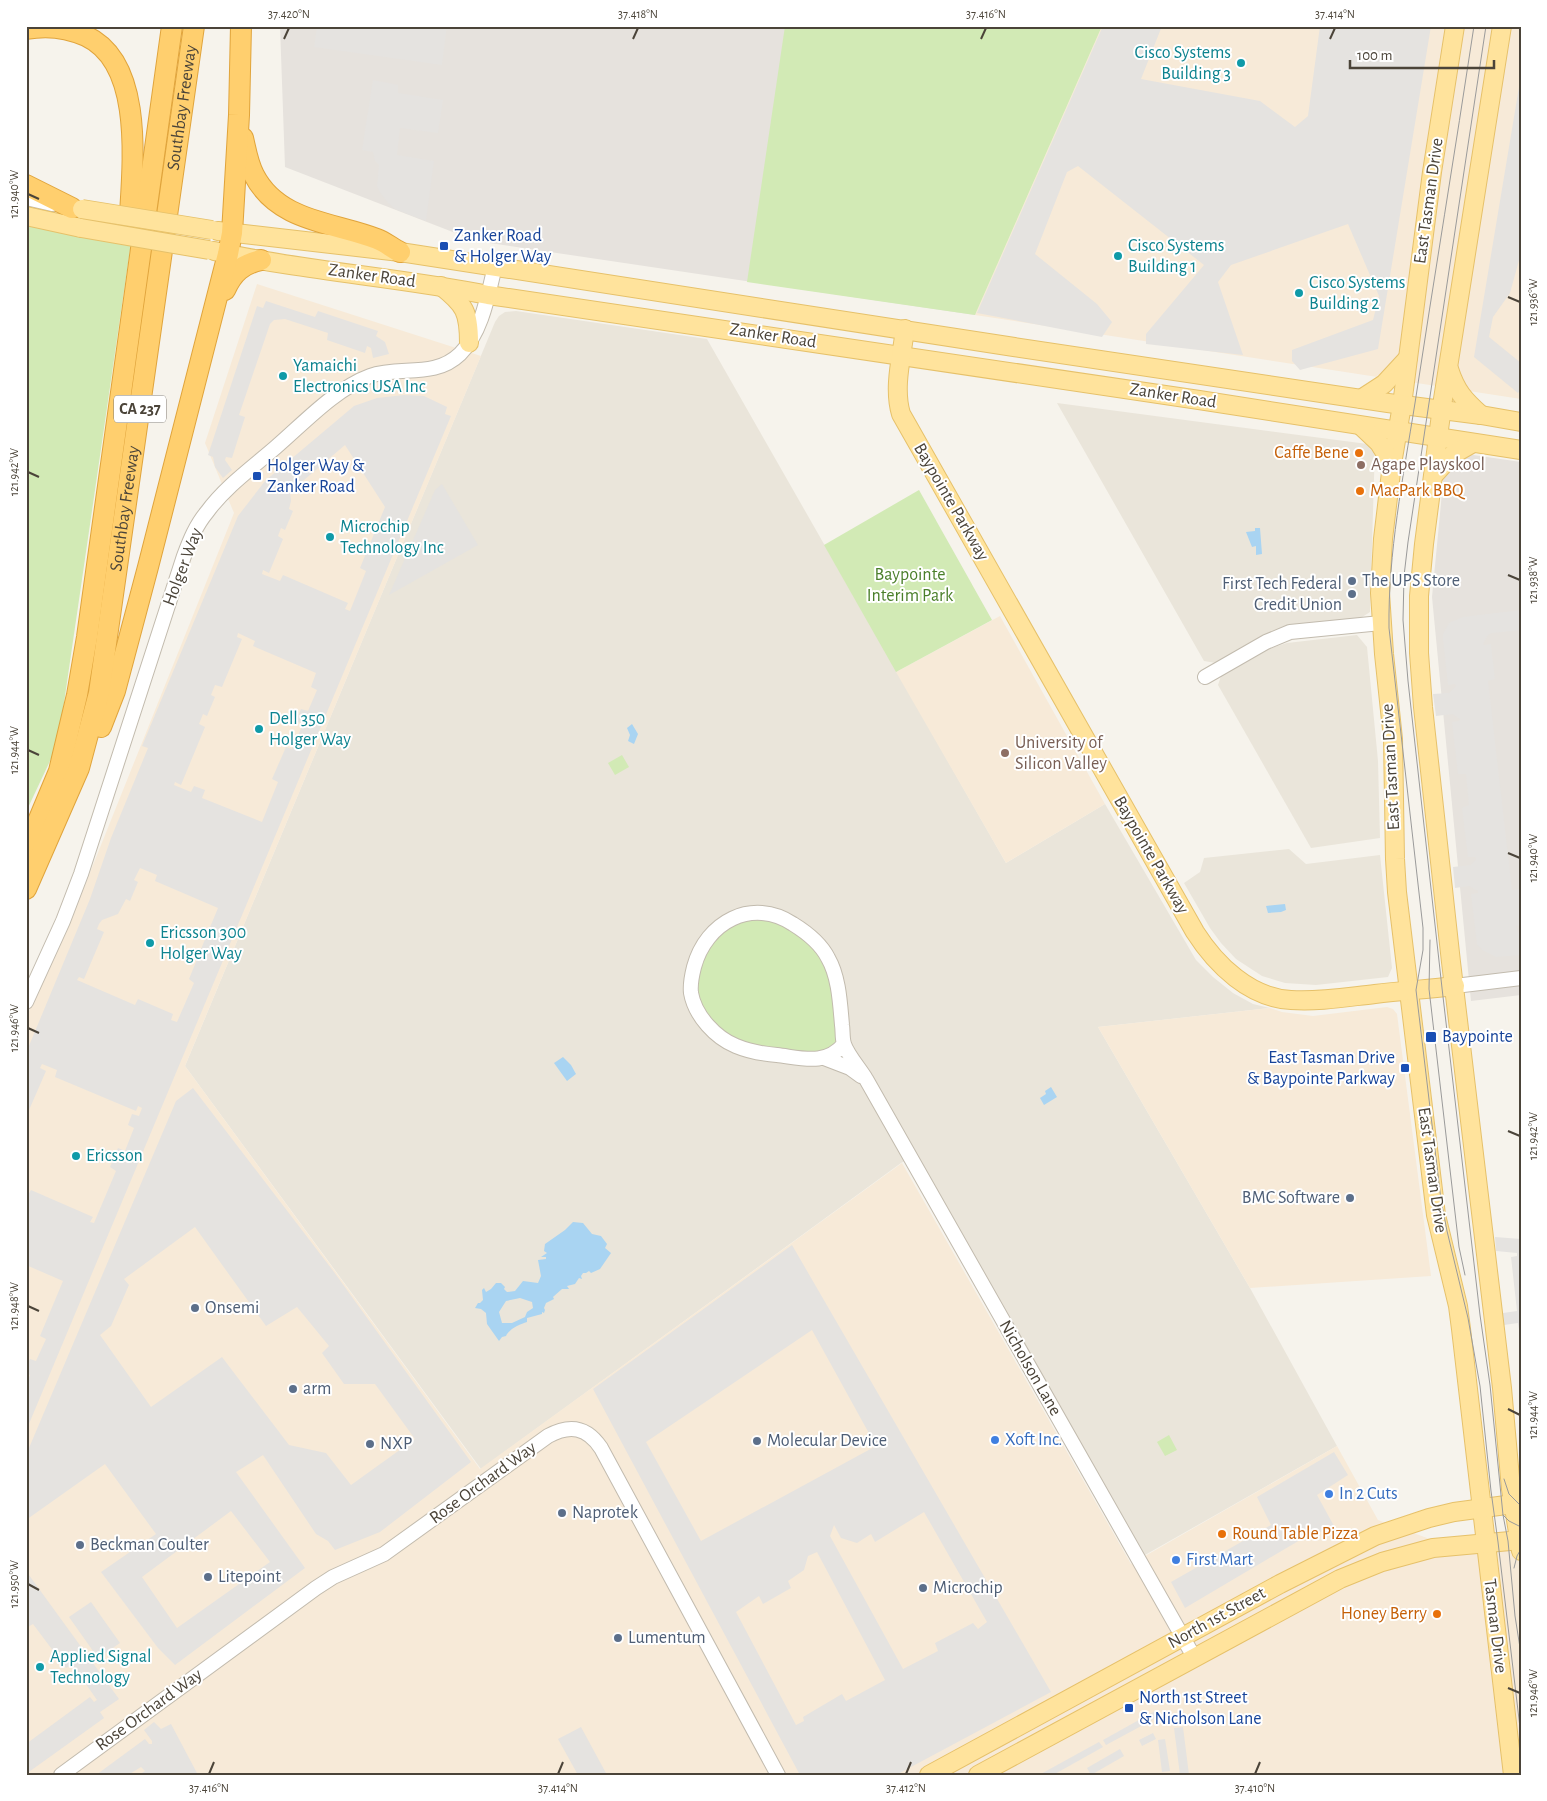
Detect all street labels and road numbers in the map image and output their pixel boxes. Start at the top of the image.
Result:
street label: Southbay Freeway [165,43,200,172]
street label: East Tasman Drive [1411,137,1447,265]
street label: Zanker Road [327,261,417,291]
street label: Zanker Road [728,320,818,352]
street label: Zanker Road [1128,380,1218,412]
road number: CA 237 [114,396,166,422]
street label: Baypointe Parkway [910,440,992,564]
street label: Southbay Freeway [107,444,143,572]
street label: Holger Way [160,525,206,608]
street label: East Tasman Drive [1379,703,1403,831]
street label: Baypointe Parkway [1110,793,1192,917]
street label: East Tasman Drive [1414,1106,1450,1234]
street label: Nicholson Lane [995,1317,1065,1419]
street label: Rose Orchard Way [426,1438,540,1528]
street label: Tasman Drive [1480,1578,1510,1674]
street label: North 1st Street [1165,1584,1269,1652]
street label: Rose Orchard Way [92,1665,206,1755]

